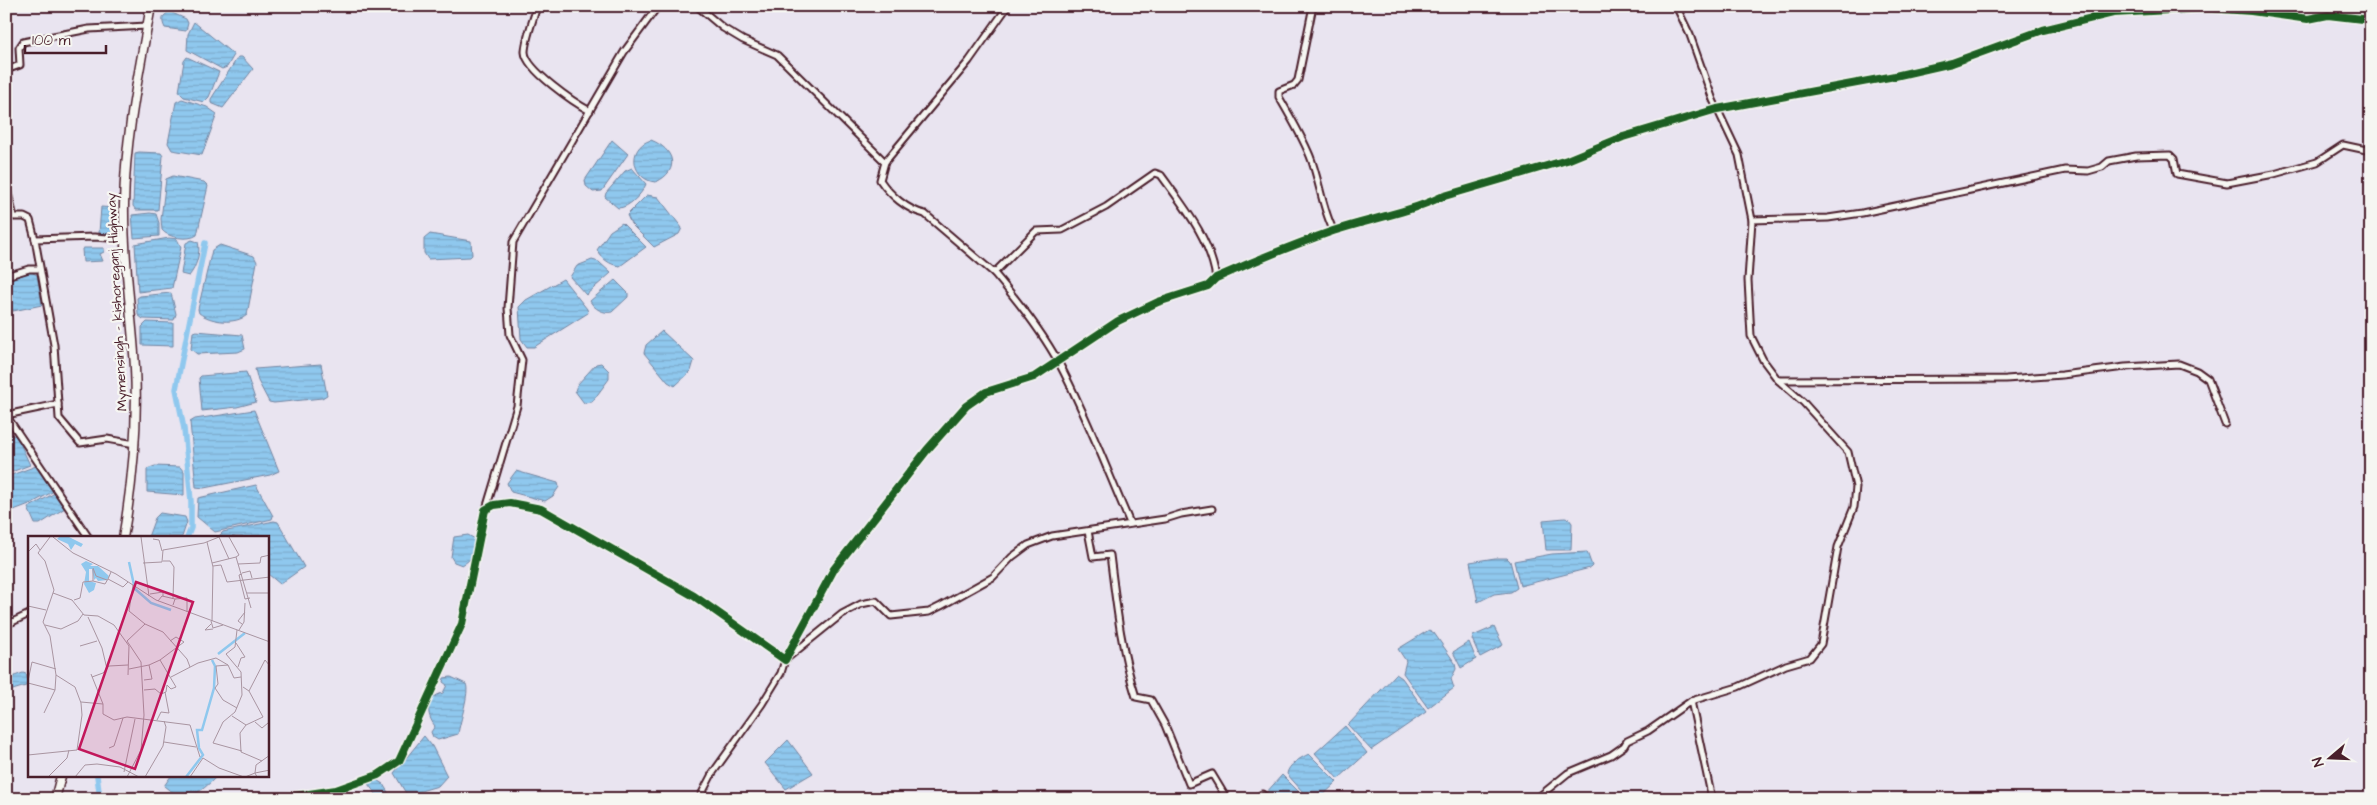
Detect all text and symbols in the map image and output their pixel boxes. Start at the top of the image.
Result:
scale bar [25,22,106,54]
text: 100 m [32,30,71,51]
street label: Mymensingh - kishoreganj Highway [101,192,133,412]
inset map [28,536,269,778]
north arrow [2304,732,2354,782]
text: N [2308,754,2330,769]

